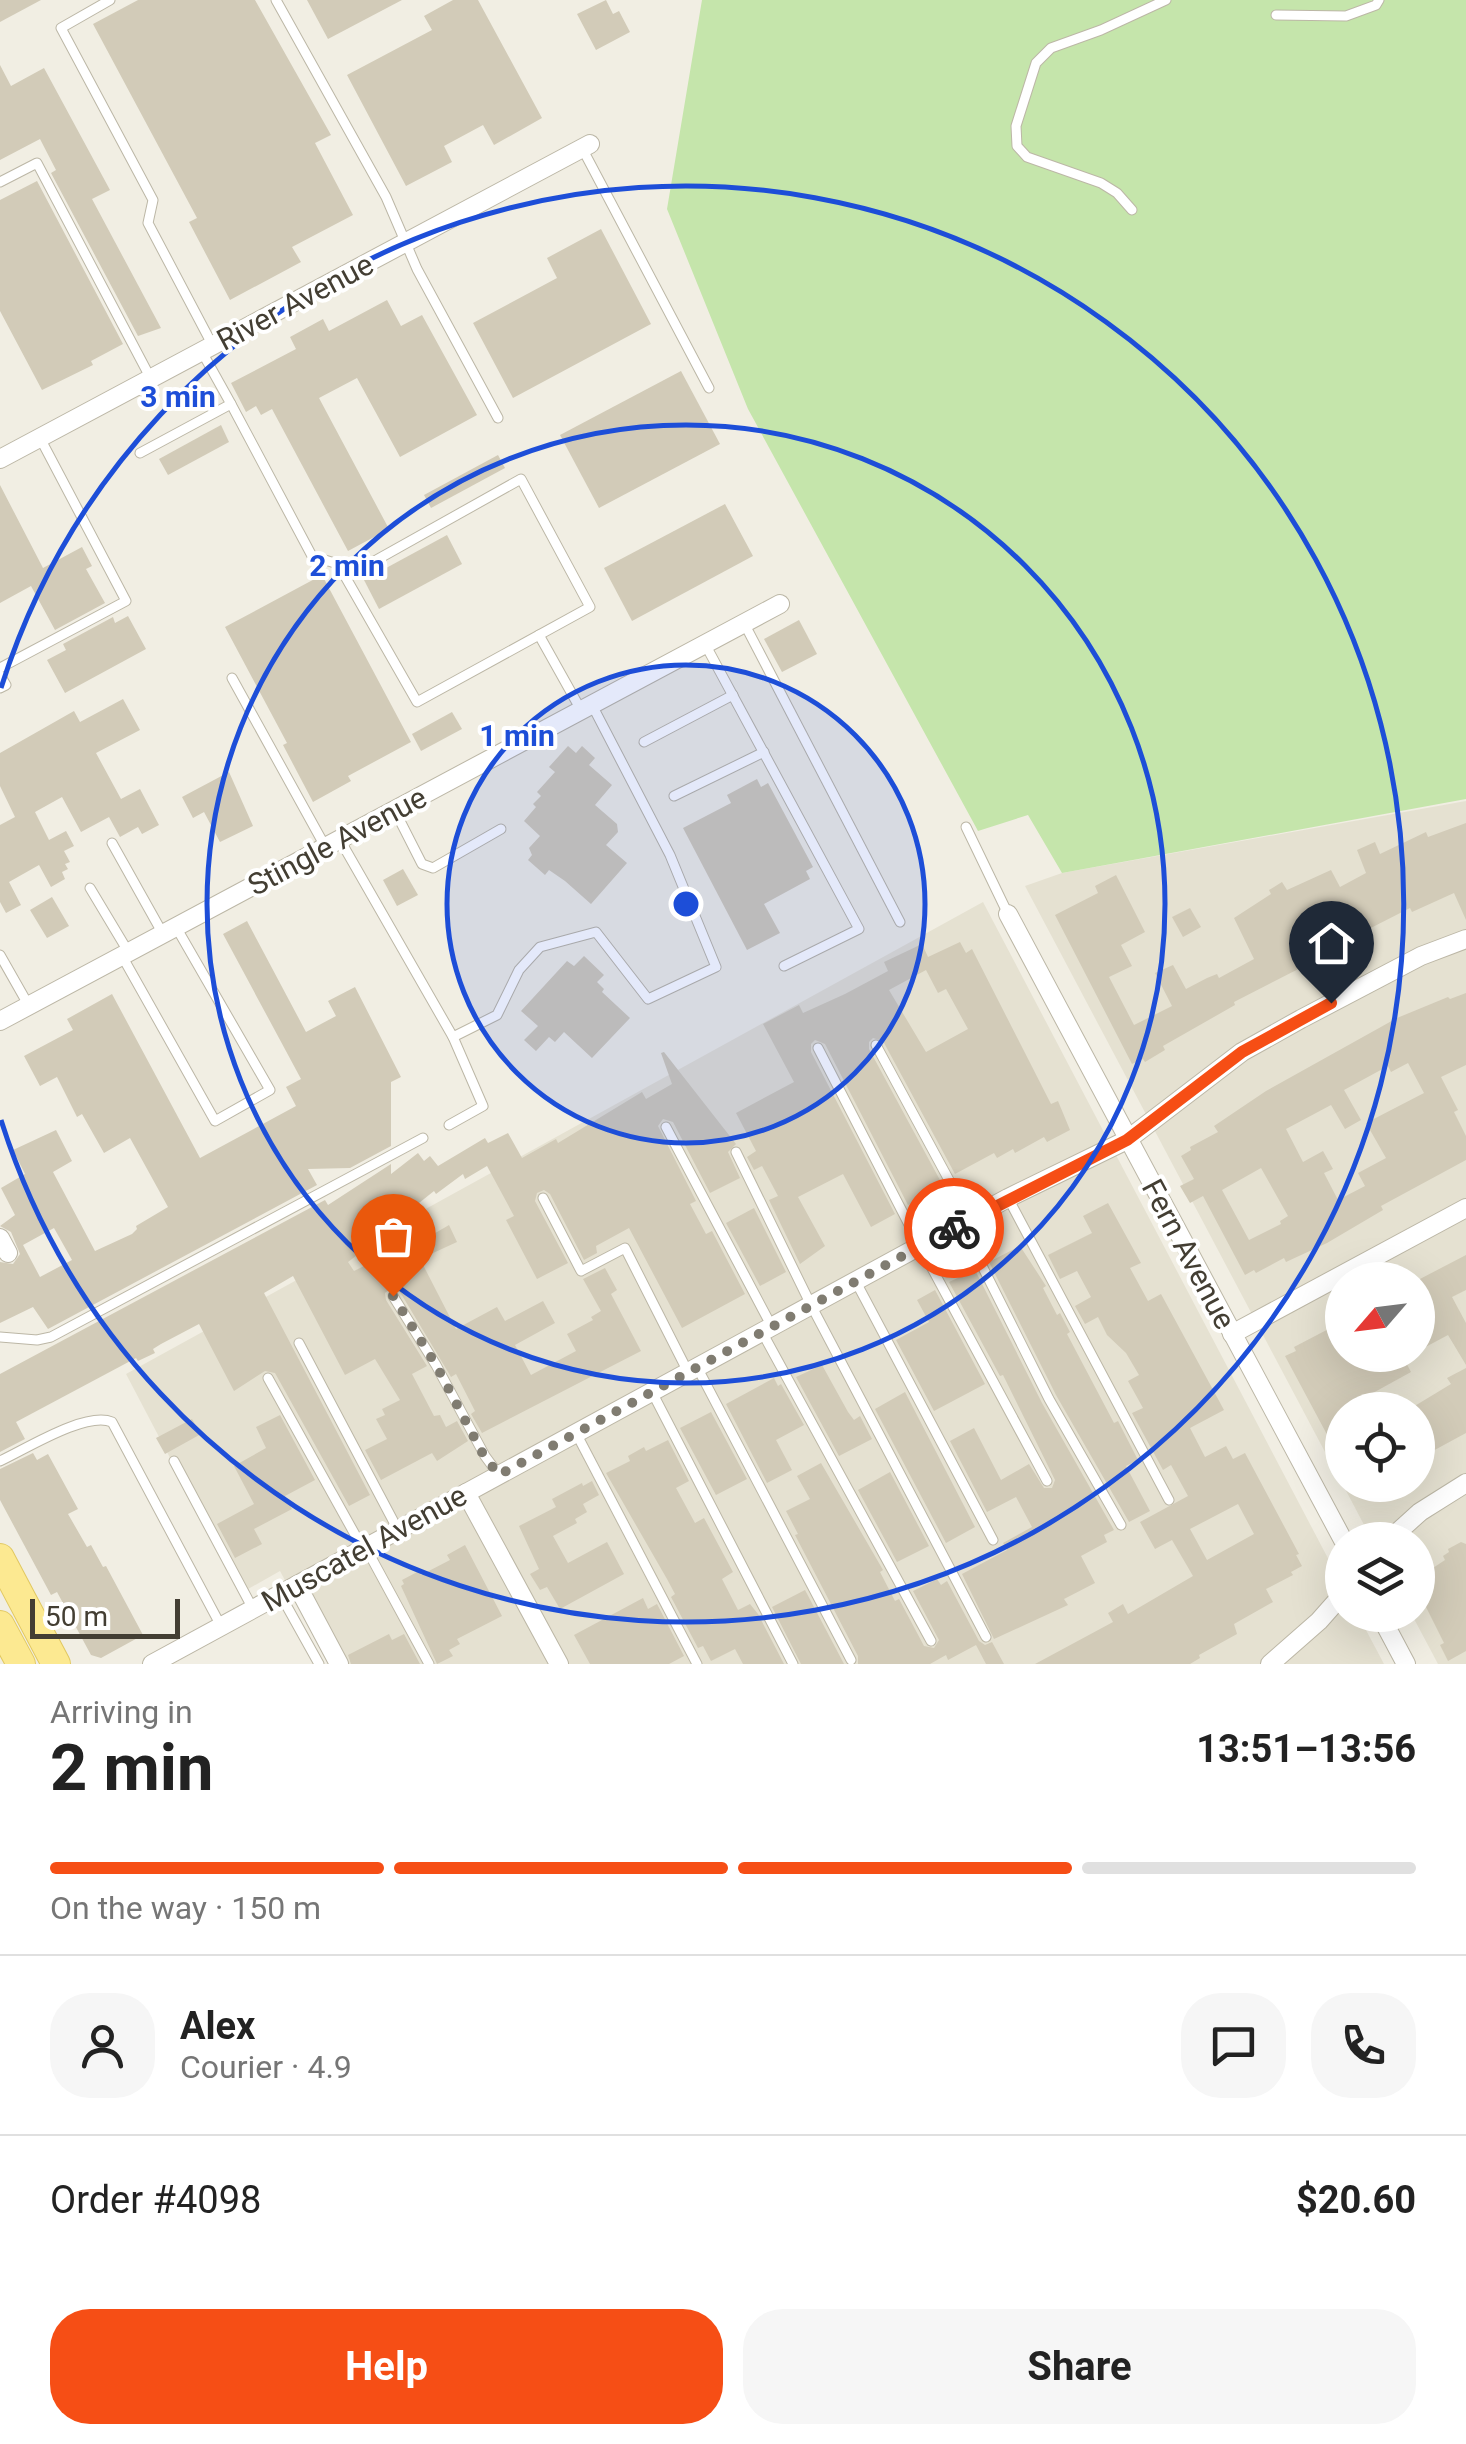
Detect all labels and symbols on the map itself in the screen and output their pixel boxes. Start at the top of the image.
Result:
street label: River Avenue [211,246,379,358]
text: 3 min [140,379,216,414]
text: 2 min [309,548,385,583]
text: 1 min [479,718,555,753]
street label: Stingle Avenue [242,779,432,903]
centre of rings [668,886,704,922]
pin [1289,901,1374,1004]
street label: Fern Avenue [1135,1173,1243,1335]
courier [904,1178,1004,1278]
pin [351,1194,436,1297]
north arrow [1325,1262,1435,1372]
street label: Muscatel Avenue [255,1477,473,1619]
scale bar [30,1594,180,1638]

